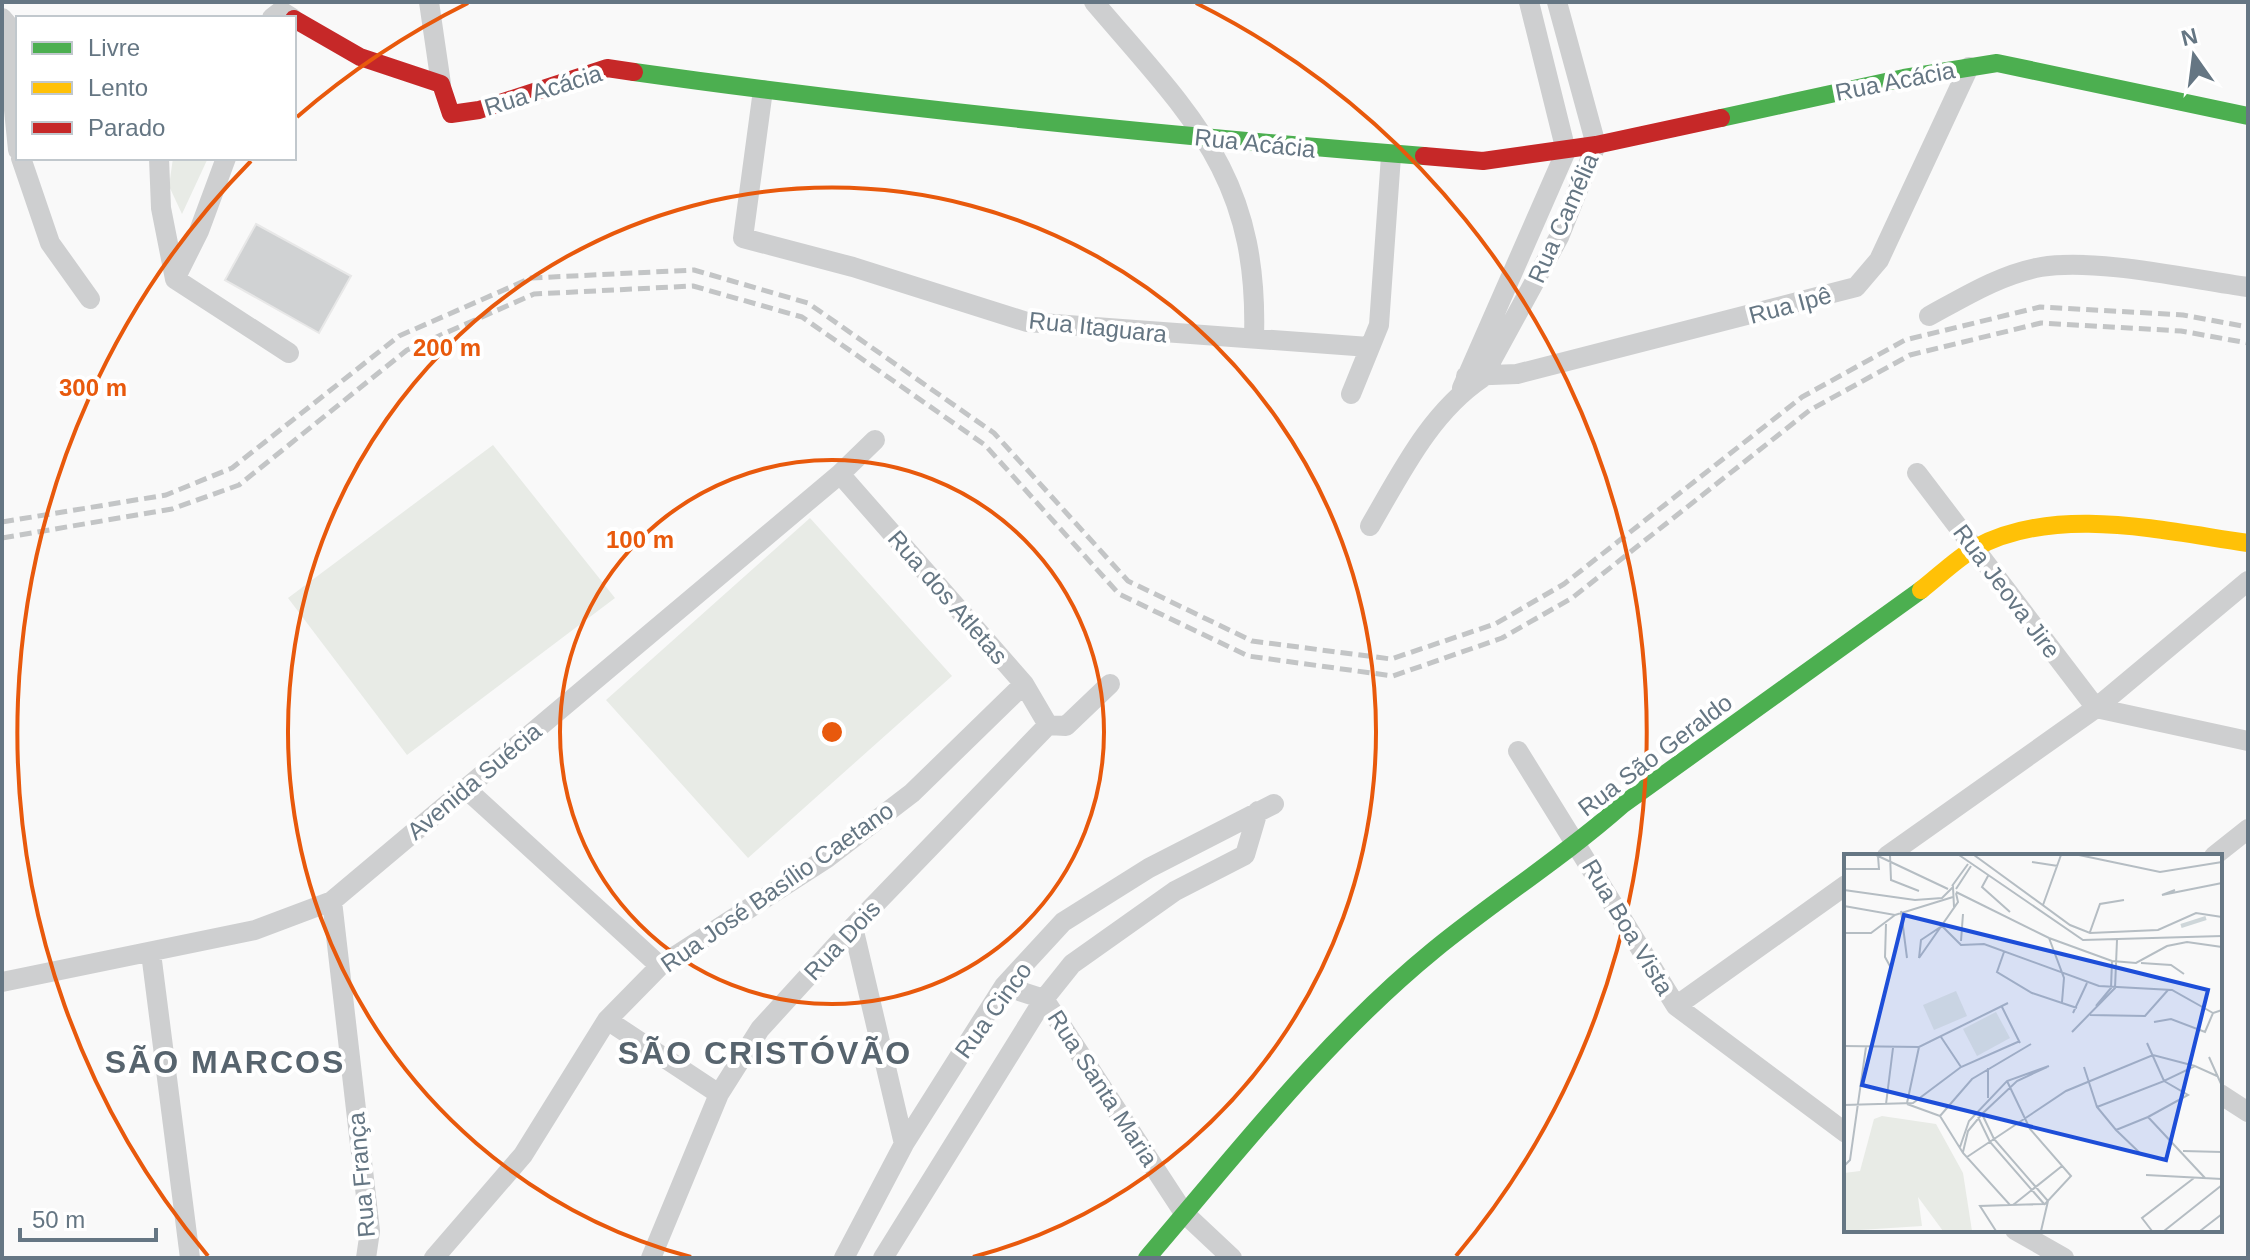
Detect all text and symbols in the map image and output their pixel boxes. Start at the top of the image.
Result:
legend [16,16,296,160]
north arrow [2154,16,2234,96]
text: N [2179,23,2200,51]
text: Livre [88,34,140,61]
street label: Rua Acácia [1833,56,1958,106]
street label: Rua Acácia [481,59,606,121]
text: Lento [88,74,148,101]
text: Parado [88,114,165,141]
street label: Rua Acácia [1193,123,1317,163]
street label: Rua Camélia [1522,149,1604,287]
street label: Rua Ipê [1746,281,1834,329]
street label: Rua Itaguara [1028,306,1169,348]
text: 200 m [413,334,481,361]
text: 300 m [59,374,127,401]
street label: Rua Jeova Jire [1948,519,2066,663]
street label: Rua dos Atletas [883,525,1013,669]
text: 100 m [606,526,674,553]
street label: Rua São Geraldo [1573,688,1737,822]
street label: Avenida Suécia [402,717,547,845]
centre of rings [818,718,846,746]
street label: Rua José Basílio Caetano [656,796,898,978]
street label: Rua Boa Vista [1577,854,1679,1000]
inset map [1844,854,2222,1232]
street label: Rua Dois [798,895,886,985]
street label: Rua Cinco [949,957,1037,1063]
street label: Rua Santa Maria [1043,1005,1164,1171]
district label: SÃO CRISTÓVÃO [618,1035,912,1071]
district label: SÃO MARCOS [105,1044,345,1080]
street label: Rua França [342,1111,380,1239]
scale bar [20,1192,156,1242]
text: 50 m [32,1206,85,1233]

